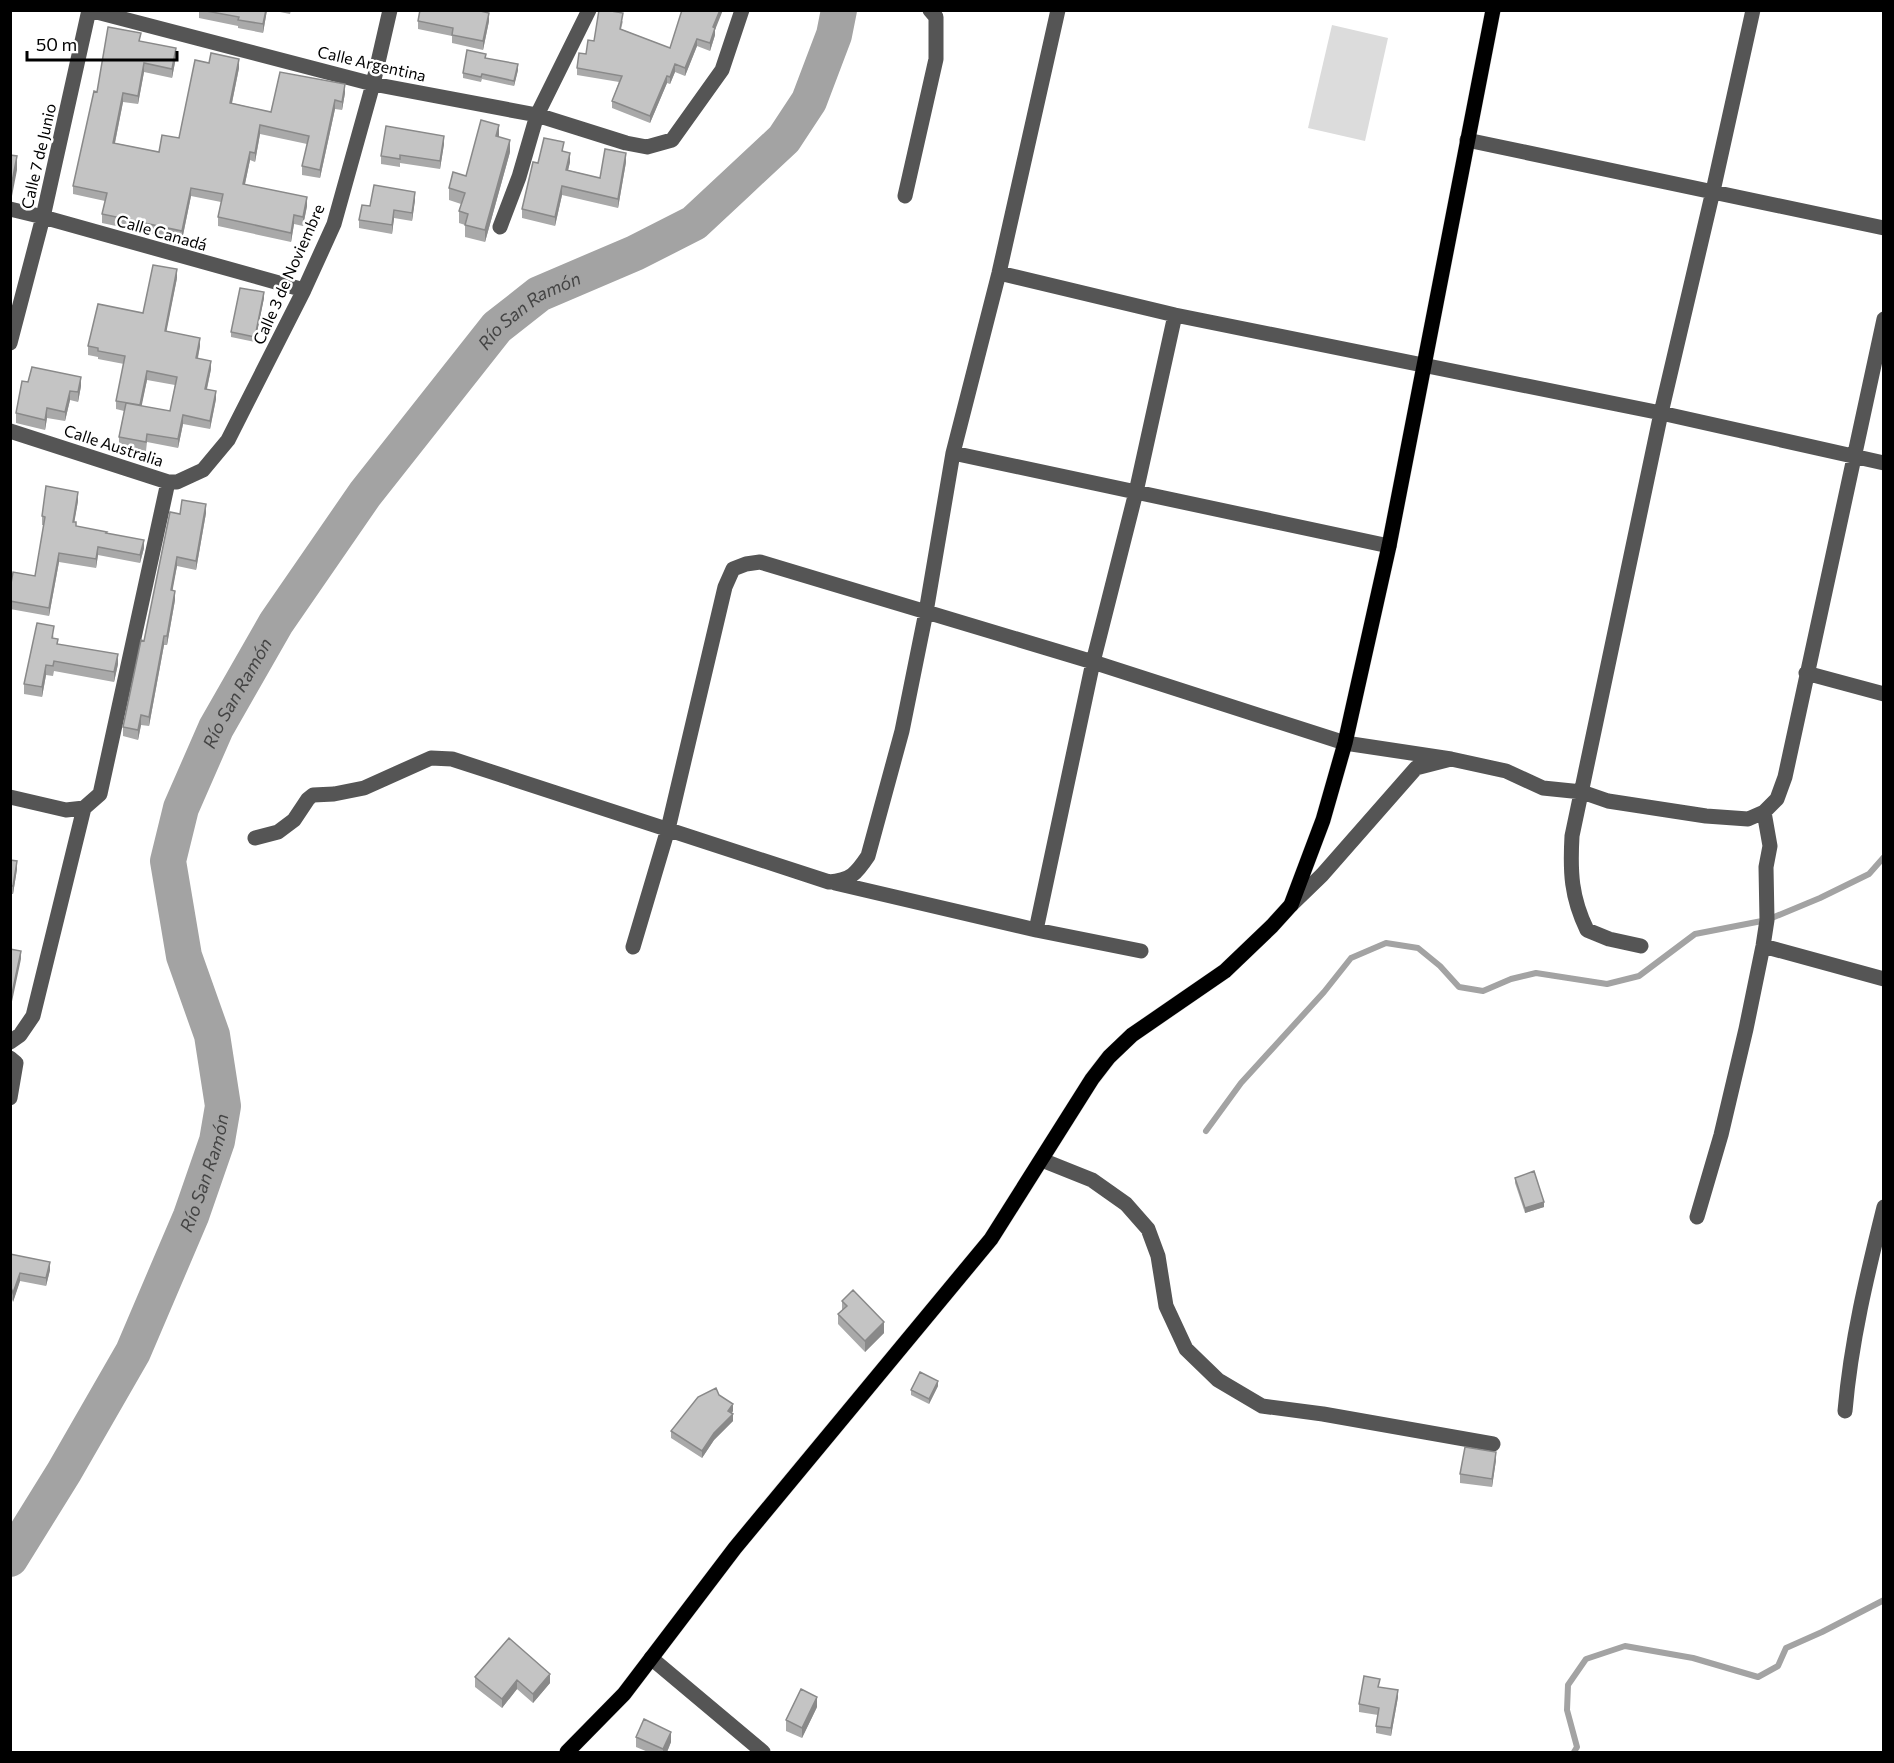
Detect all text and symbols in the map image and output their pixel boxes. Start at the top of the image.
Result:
scale bar [27,24,177,62]
text: 50 m [36,33,77,55]
street label: Calle Argentina [316,41,428,85]
street label: Calle 7 de Junio [17,101,59,211]
street label: Calle 3 de Noviembre [248,201,328,347]
street label: Calle Canadá [115,210,209,254]
water label: Río San Ramón [473,267,584,354]
street label: Calle Australia [62,420,166,470]
water label: Río San Ramón [198,634,276,752]
water label: Río San Ramón [175,1112,232,1235]

